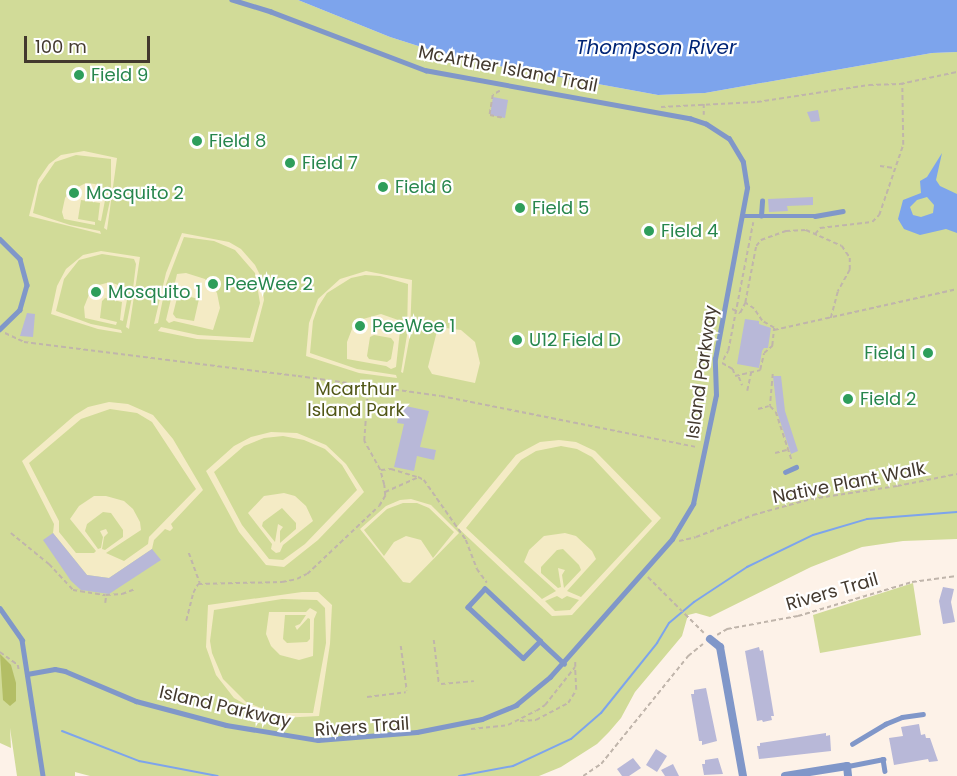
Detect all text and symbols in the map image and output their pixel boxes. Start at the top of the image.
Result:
scale bar [27,24,153,62]
text: 100 m [35,34,87,59]
water label: Thompson River [576,35,736,59]
street label: McArther Island Trail [416,41,600,97]
place label: Field 9 [91,64,148,86]
marker: Field 9 [72,68,86,82]
place label: Field 8 [209,130,266,152]
marker: Field 8 [190,134,204,148]
place label: Field 7 [302,152,358,174]
marker: Field 7 [283,156,297,170]
place label: Field 6 [395,176,452,198]
marker: Field 6 [376,180,390,194]
place label: Mosquito 2 [86,182,184,204]
marker: Mosquito 2 [67,186,81,200]
place label: Field 5 [532,197,589,219]
marker: Field 5 [513,201,527,215]
place label: Field 4 [661,220,718,242]
marker: Field 4 [642,224,656,238]
place label: PeeWee 2 [225,273,313,295]
marker: PeeWee 2 [206,277,220,291]
place label: Mosquito 1 [108,281,201,303]
marker: Mosquito 1 [89,285,103,299]
street label: Island Parkway [682,304,722,440]
place label: PeeWee 1 [372,315,455,337]
marker: PeeWee 1 [353,319,367,333]
place label: U12 Field D [529,329,621,351]
marker: U12 Field D [510,333,524,347]
place label: Field 1 [864,342,916,364]
marker: Field 1 [921,346,935,360]
park label: Mcarthur Island Park [307,379,405,422]
place label: Field 2 [860,388,916,410]
marker: Field 2 [841,392,855,406]
street label: Native Plant Walk [771,458,927,508]
street label: Rivers Trail [783,569,881,615]
street label: Island Parkway [157,681,293,733]
street label: Rivers Trail [314,713,410,741]

